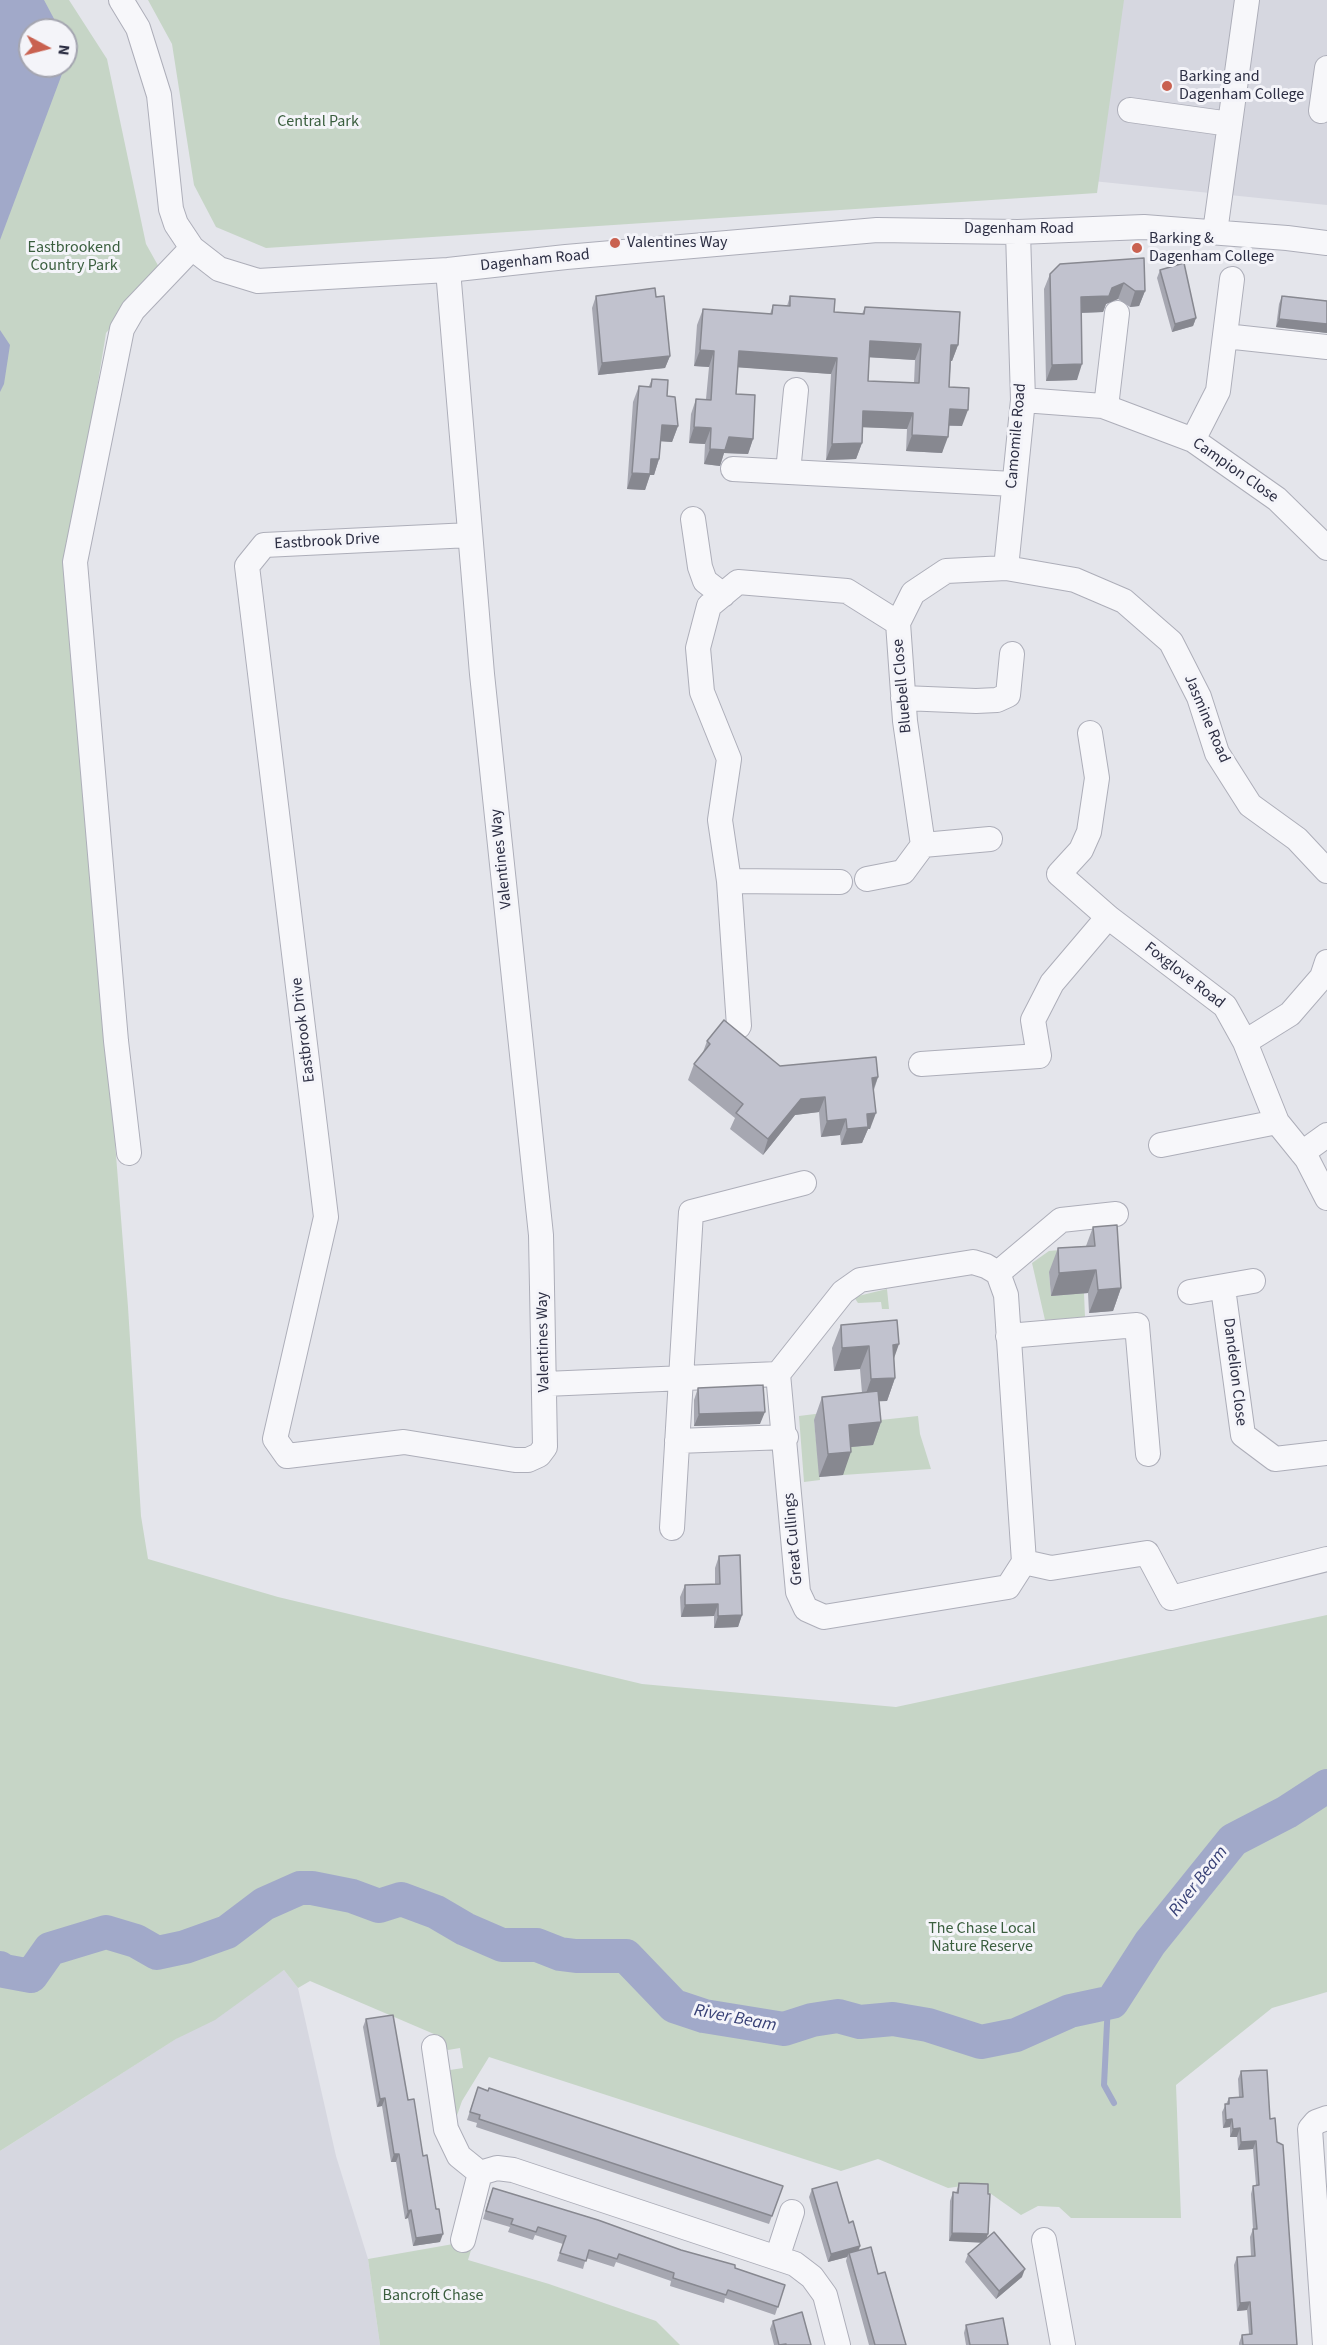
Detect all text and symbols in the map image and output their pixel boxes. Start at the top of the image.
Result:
north arrow [18,18,78,78]
text: N [52,43,75,57]
place label: Barking and Dagenham College [1179,67,1304,105]
marker: Barking and Dagenham College [1160,79,1174,93]
park label: Central Park [277,112,359,132]
street label: Dagenham Road [964,219,1074,239]
place label: Barking & Dagenham College [1149,229,1274,267]
place label: Valentines Way [627,233,728,253]
marker: Valentines Way [608,236,622,250]
park label: Eastbrookend Country Park [27,238,121,276]
marker: Barking & Dagenham College [1130,241,1144,255]
street label: Dagenham Road [479,246,591,276]
street label: Camomile Road [1003,382,1031,490]
street label: Campion Close [1188,434,1282,508]
street label: Eastbrook Drive [274,530,380,554]
street label: Bluebell Close [889,638,917,734]
street label: Jasmine Road [1179,672,1233,766]
street label: Valentines Way [487,808,517,910]
street label: Foxglove Road [1140,939,1228,1013]
street label: Eastbrook Drive [288,976,320,1084]
street label: Valentines Way [534,1292,554,1392]
street label: Dandelion Close [1218,1317,1250,1427]
street label: Great Cullings [780,1492,808,1586]
water label: River Beam [1165,1842,1233,1922]
park label: The Chase Local Nature Reserve [928,1919,1036,1957]
water label: River Beam [692,2000,778,2038]
park label: Bancroft Chase [383,2286,483,2306]

